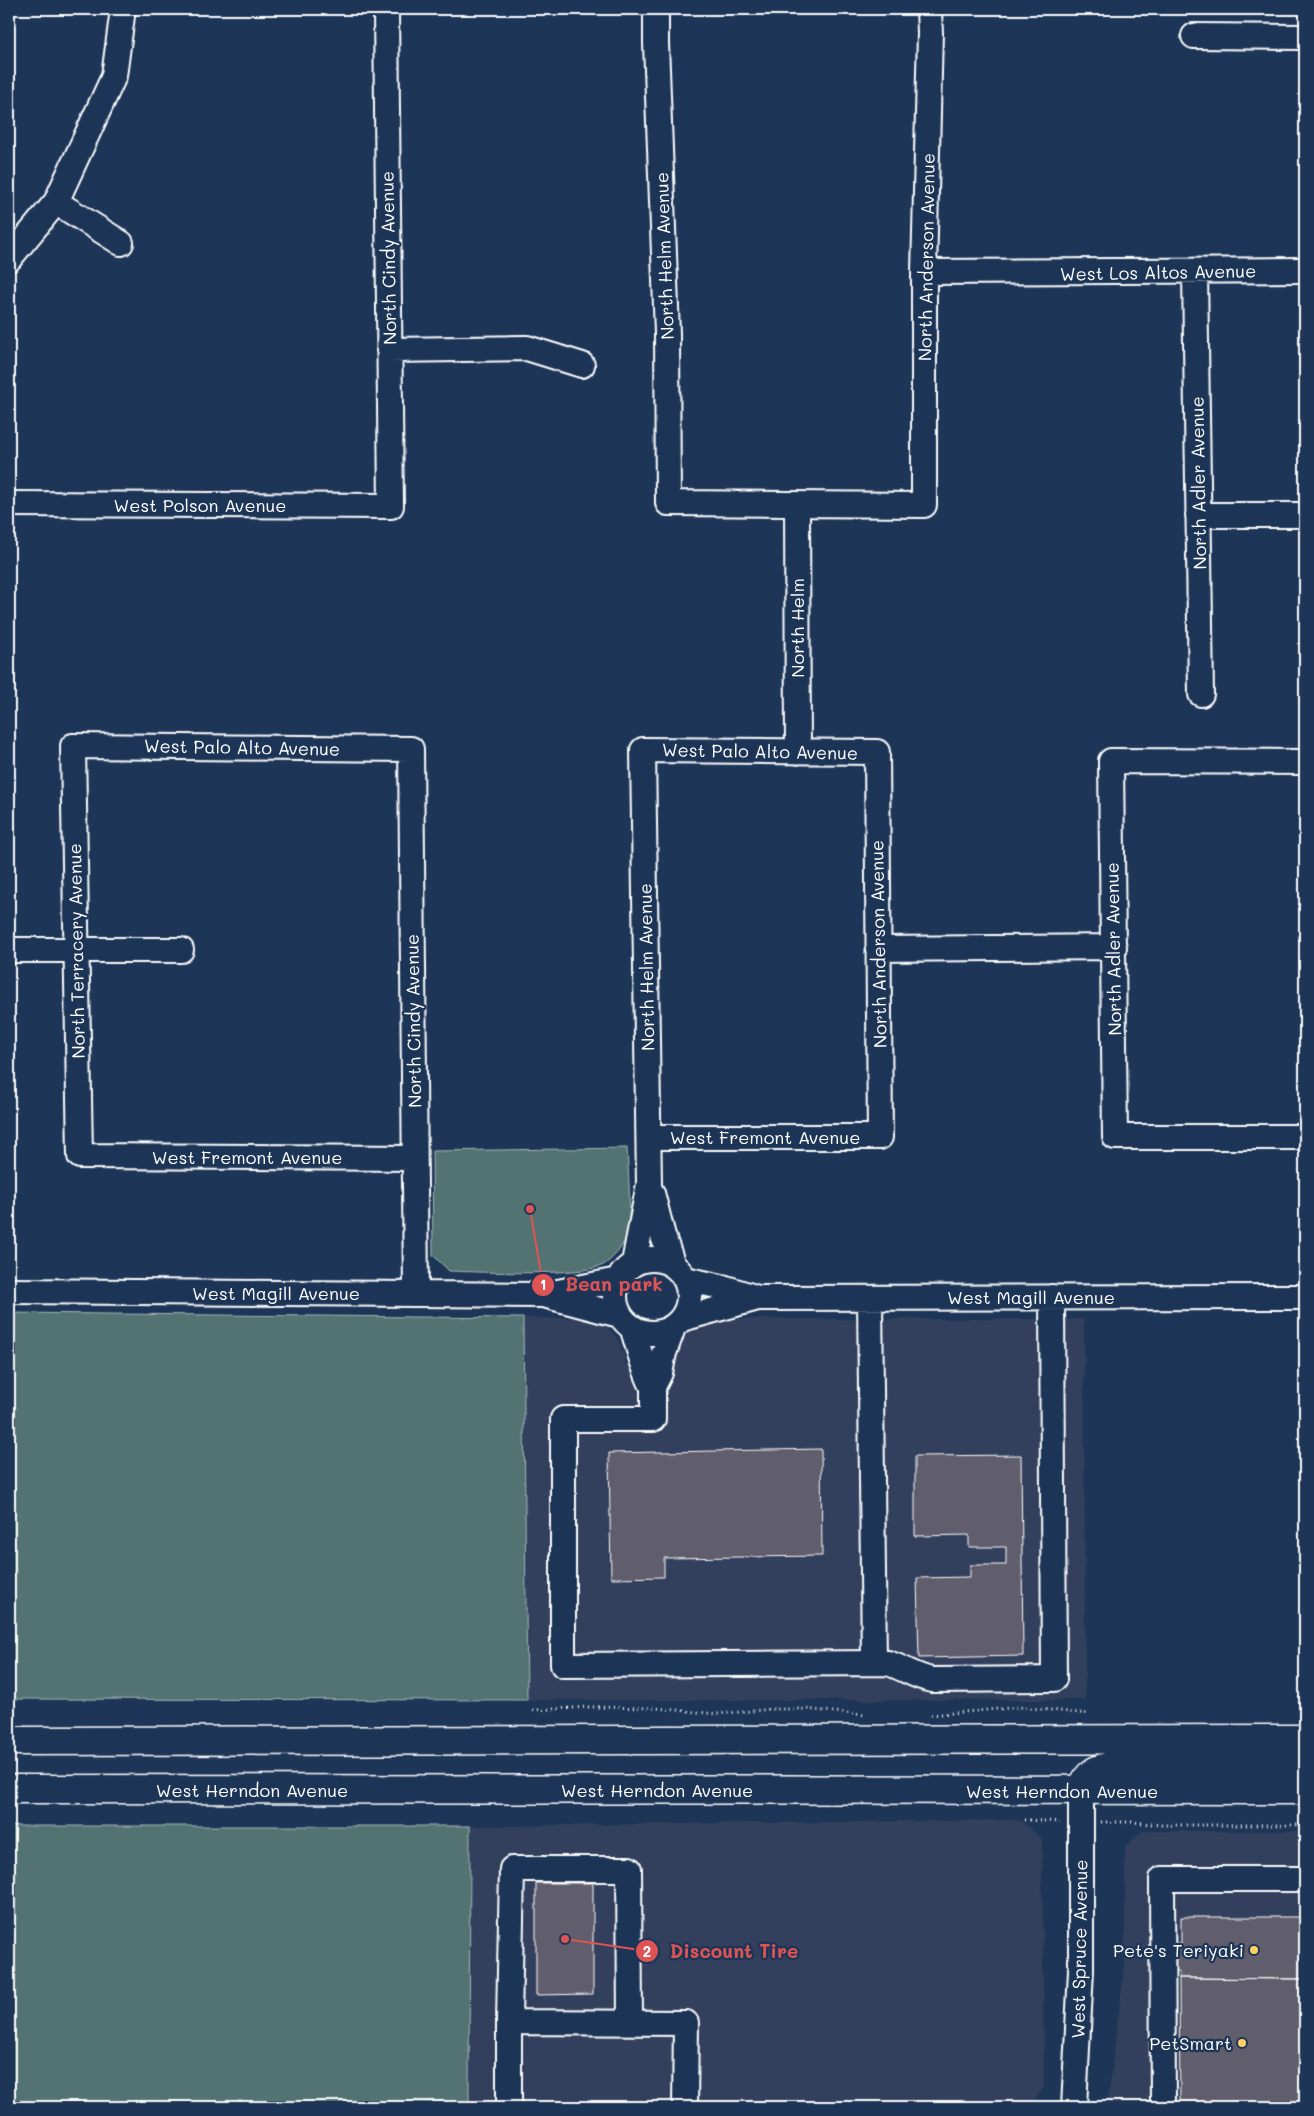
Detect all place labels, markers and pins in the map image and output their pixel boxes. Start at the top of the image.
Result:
callout: Bean park [530,1268,672,1302]
callout: Discount Tire [635,1934,808,1968]
place label: Pete's Teriyaki [1113,1938,1244,1962]
marker: Pete's Teriyaki [1248,1944,1260,1956]
place label: PetSmart [1149,2031,1232,2055]
marker: PetSmart [1236,2037,1248,2049]

